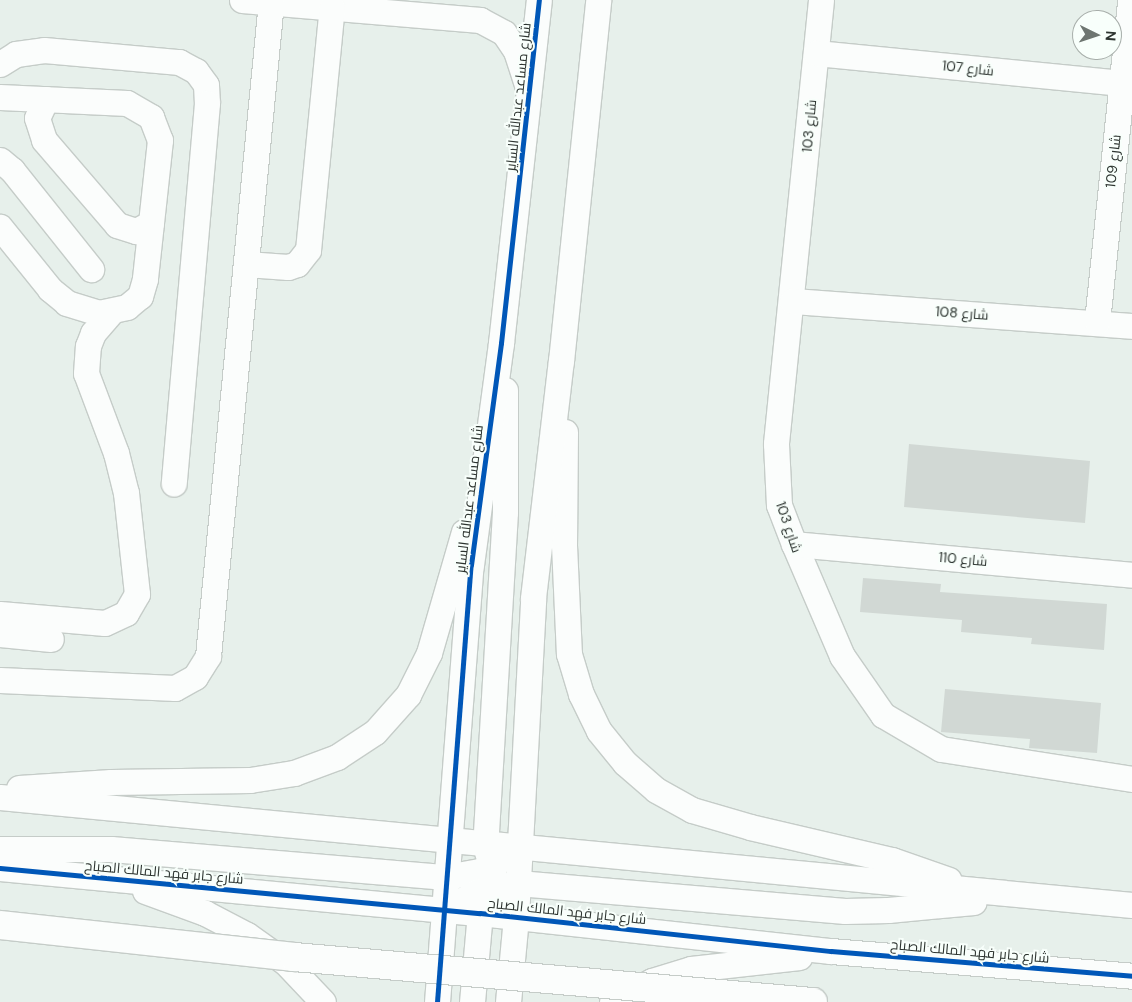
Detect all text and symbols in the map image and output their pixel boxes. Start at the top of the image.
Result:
north arrow [1072,10,1122,60]
street label: شارع مساعد عبدالله الساير [502,22,534,172]
text: N [1102,30,1120,42]
street label: شارع 107 [941,57,995,79]
street label: شارع 103 [798,99,820,153]
street label: شارع 109 [1102,133,1124,189]
street label: شارع 108 [935,303,989,323]
street label: شارع مساعد عبدالله الساير [452,424,486,574]
street label: شارع 103 [772,499,806,555]
street label: شارع 110 [938,548,988,570]
street label: شارع جابر فهد المالك الصباح [84,857,244,887]
street label: شارع جابر فهد المالك الصباح [487,894,647,928]
street label: شارع جابر فهد المالك الصباح [890,936,1050,966]

